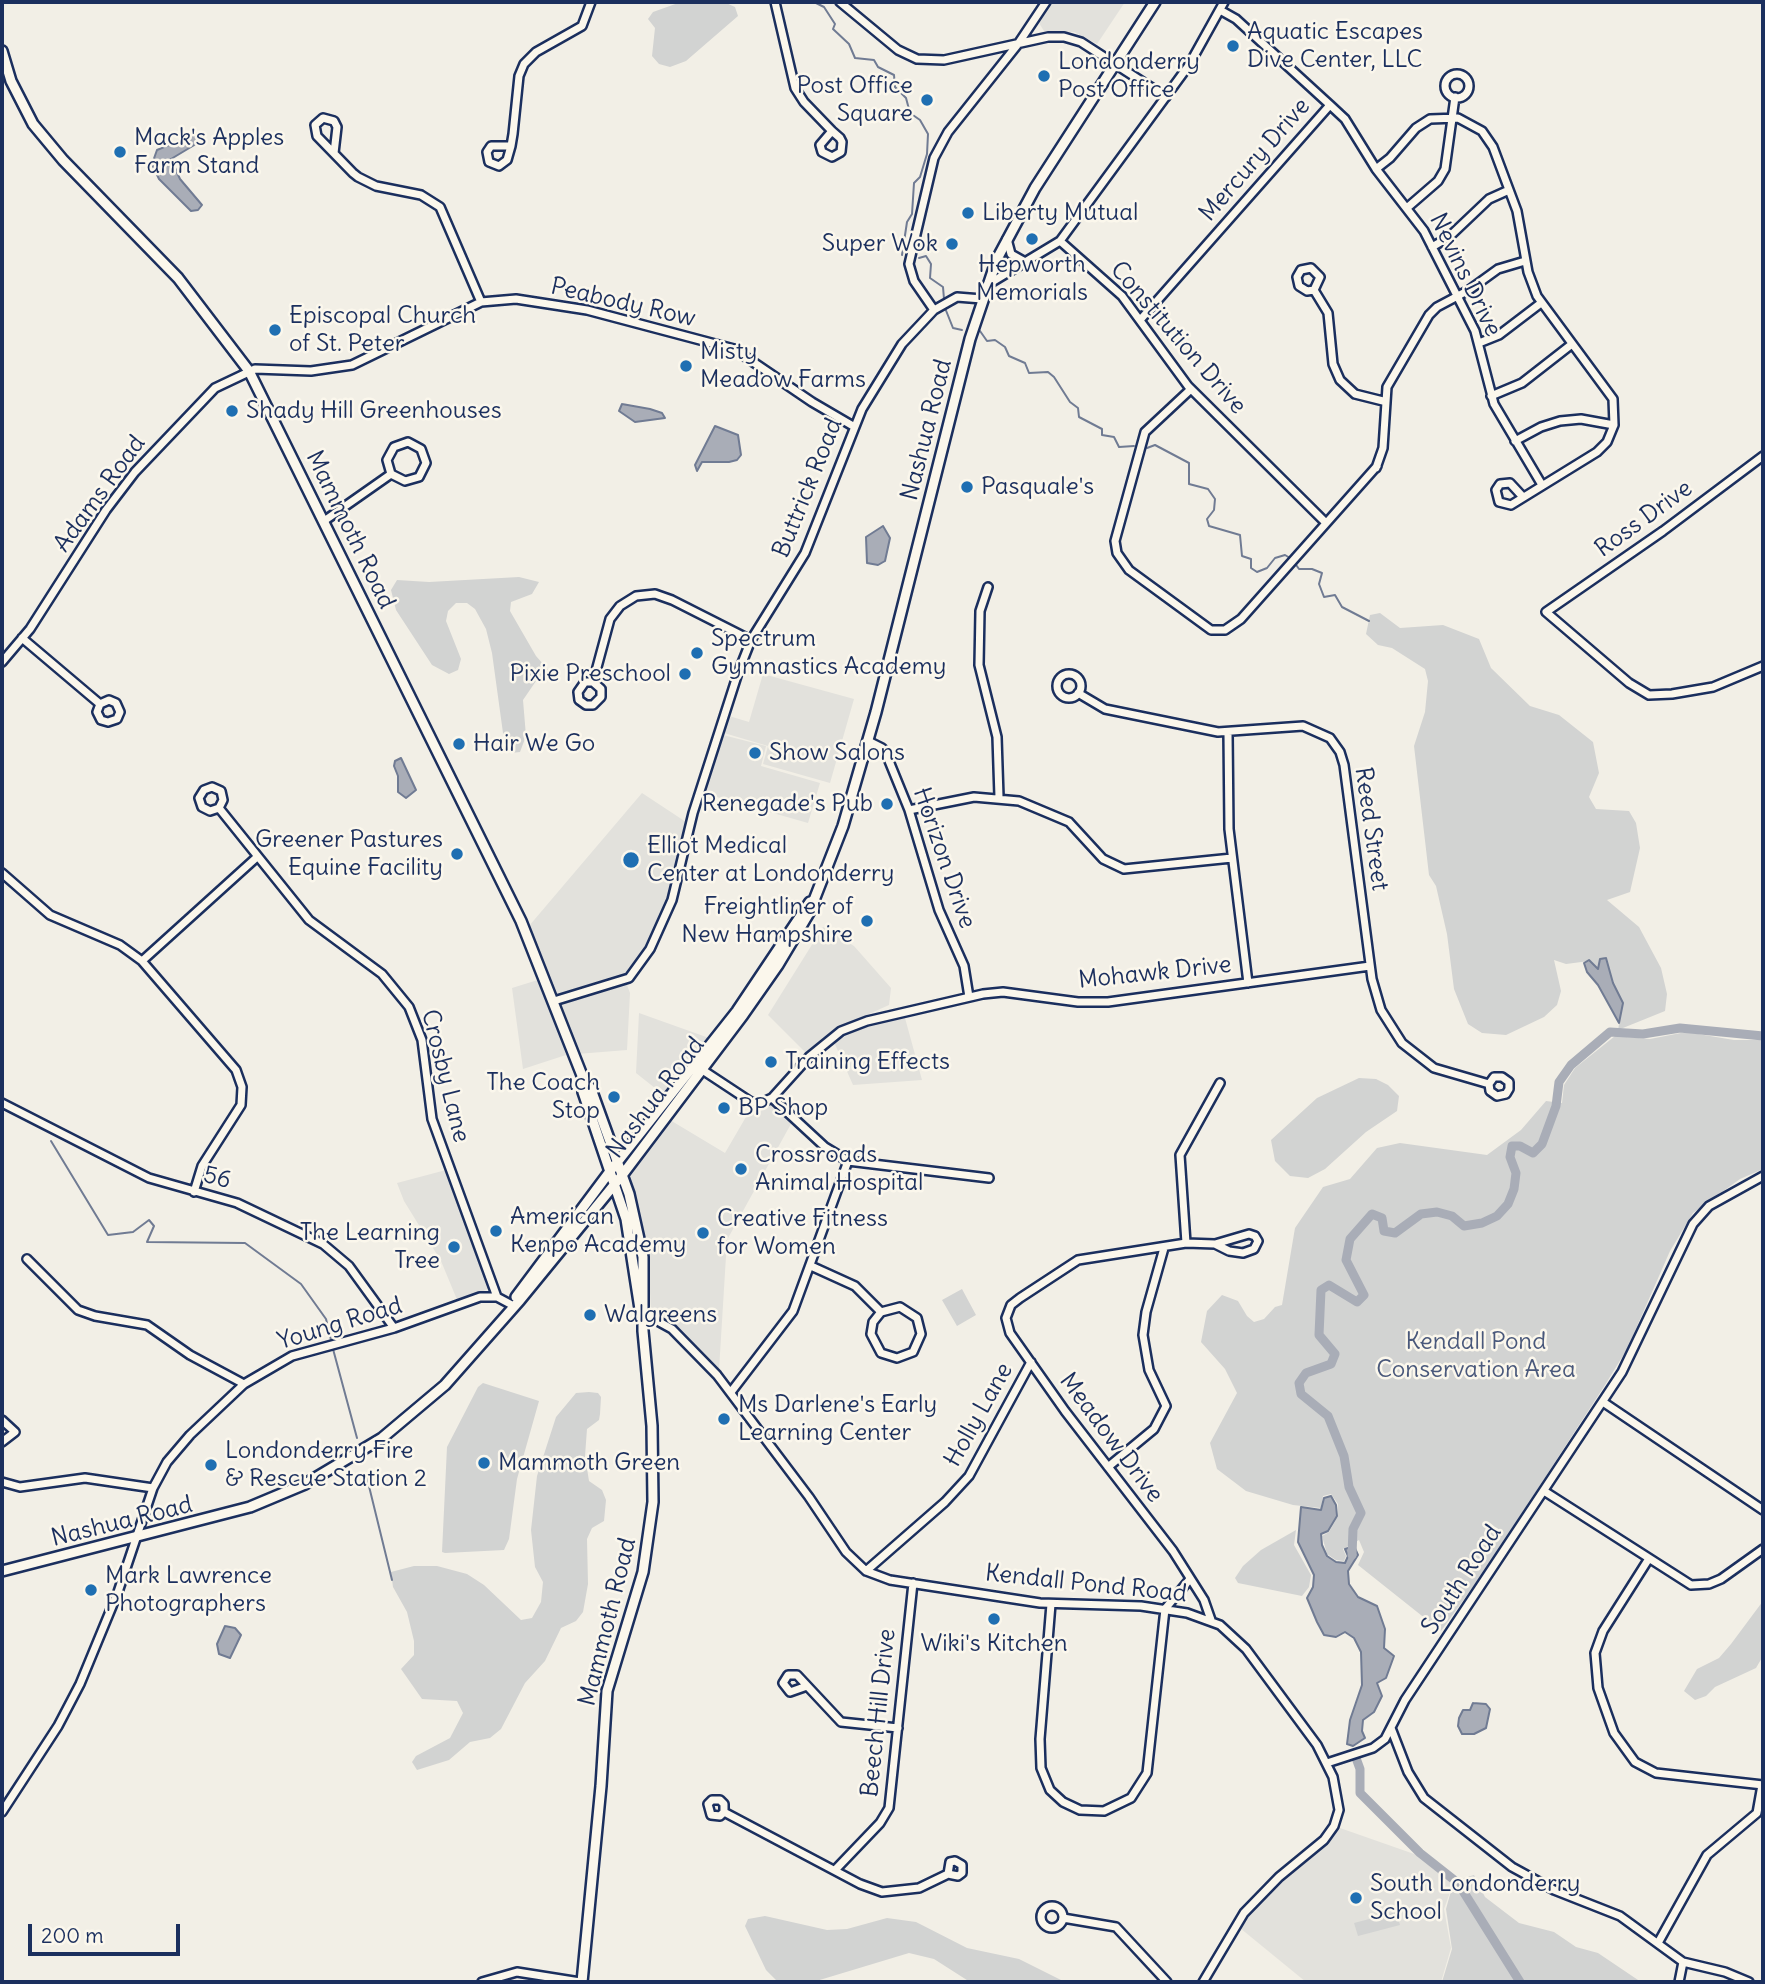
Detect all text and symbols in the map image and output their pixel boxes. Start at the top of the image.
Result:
place label: Aquatic Escapes Dive Center, LLC [1247,18,1423,74]
marker: Aquatic Escapes Dive Center, LLC [1225,38,1241,54]
place label: Londonderry Post Office [1058,48,1200,104]
marker: Londonderry Post Office [1036,68,1052,84]
place label: Post Office Square [797,72,913,128]
marker: Post Office Square [919,92,935,108]
street label: Mercury Drive [1194,92,1316,228]
place label: Mack's Apples Farm Stand [134,124,284,180]
marker: Mack's Apples Farm Stand [112,144,128,160]
place label: Liberty Mutual [982,199,1138,227]
marker: Liberty Mutual [960,205,976,221]
street label: Nevins Drive [1423,209,1507,341]
place label: Super Wok [822,230,938,258]
marker: Hepworth Memorials [1024,231,1040,247]
marker: Super Wok [944,236,960,252]
place label: Hepworth Memorials [976,251,1088,307]
street label: Constitution Drive [1104,256,1252,420]
street label: Peabody Row [548,272,698,334]
place label: Episcopal Church of St. Peter [289,302,476,358]
marker: Episcopal Church of St. Peter [267,322,283,338]
place label: Misty Meadow Farms [700,338,866,394]
street label: Nashua Road [896,356,958,504]
marker: Misty Meadow Farms [678,358,694,374]
place label: Shady Hill Greenhouses [246,397,502,425]
marker: Shady Hill Greenhouses [224,403,240,419]
street label: Buttrick Road [767,414,849,562]
street label: Adams Road [48,430,152,558]
street label: Mammoth Road [299,446,401,614]
place label: Pasquale's [981,473,1094,501]
street label: Ross Drive [1590,474,1698,564]
marker: Pasquale's [959,479,975,495]
place label: Spectrum Gymnastics Academy [711,625,946,681]
marker: Spectrum Gymnastics Academy [689,645,705,661]
place label: Pixie Preschool [510,660,671,688]
marker: Pixie Preschool [677,666,693,682]
place label: Hair We Go [473,730,595,758]
marker: Hair We Go [451,736,467,752]
place label: Show Salons [769,739,905,767]
marker: Show Salons [747,745,763,761]
street label: Reed Street [1348,765,1394,893]
street label: Horizon Drive [906,784,982,932]
place label: Renegade's Pub [702,790,873,818]
marker: Renegade's Pub [879,796,895,812]
place label: Greener Pastures Equine Facility [255,826,443,882]
place label: Elliot Medical Center at Londonderry [647,832,894,888]
marker: Greener Pastures Equine Facility [449,846,465,862]
marker: Elliot Medical Center at Londonderry [621,850,641,870]
place label: Freightliner of New Hampshire [681,893,853,949]
marker: Freightliner of New Hampshire [859,913,875,929]
street label: Mohawk Drive [1077,951,1233,995]
street label: Crosby Lane [415,1007,475,1145]
street label: Nashua Road [601,1032,711,1164]
place label: Training Effects [785,1048,950,1076]
marker: Training Effects [763,1054,779,1070]
place label: The Coach Stop [486,1069,600,1125]
marker: The Coach Stop [606,1089,622,1105]
place label: BP Shop [738,1094,828,1122]
marker: BP Shop [716,1100,732,1116]
place label: Crossroads Animal Hospital [755,1141,923,1197]
street label: 56 [200,1161,234,1195]
marker: Crossroads Animal Hospital [733,1161,749,1177]
place label: American Kenpo Academy [510,1203,686,1259]
place label: Creative Fitness for Women [717,1205,888,1261]
place label: The Learning Tree [300,1219,440,1275]
marker: American Kenpo Academy [488,1223,504,1239]
marker: Creative Fitness for Women [695,1225,711,1241]
marker: The Learning Tree [446,1239,462,1255]
street label: Young Road [274,1291,406,1357]
place label: Walgreens [604,1301,717,1329]
marker: Walgreens [582,1307,598,1323]
park label: Kendall Pond Conservation Area [1376,1328,1576,1384]
street label: Holly Lane [939,1358,1019,1472]
street label: Meadow Drive [1053,1368,1169,1508]
place label: Ms Darlene's Early Learning Center [738,1391,937,1447]
marker: Ms Darlene's Early Learning Center [716,1411,732,1427]
place label: Londonderry Fire & Rescue Station 2 [225,1437,427,1493]
place label: Mammoth Green [498,1449,680,1477]
marker: Mammoth Green [476,1455,492,1471]
marker: Londonderry Fire & Rescue Station 2 [203,1457,219,1473]
street label: Nashua Road [48,1491,196,1553]
street label: South Road [1416,1520,1508,1640]
street label: Mammoth Road [573,1535,643,1709]
street label: Kendall Pond Road [984,1559,1188,1609]
place label: Mark Lawrence Photographers [105,1562,272,1618]
marker: Mark Lawrence Photographers [83,1582,99,1598]
marker: Wiki's Kitchen [986,1611,1002,1627]
street label: Beech Hill Drive [856,1627,902,1799]
place label: Wiki's Kitchen [920,1630,1068,1658]
place label: South Londonderry School [1370,1870,1580,1926]
marker: South Londonderry School [1348,1890,1364,1906]
scale bar [32,1910,184,1954]
text: 200 m [41,1922,104,1949]

